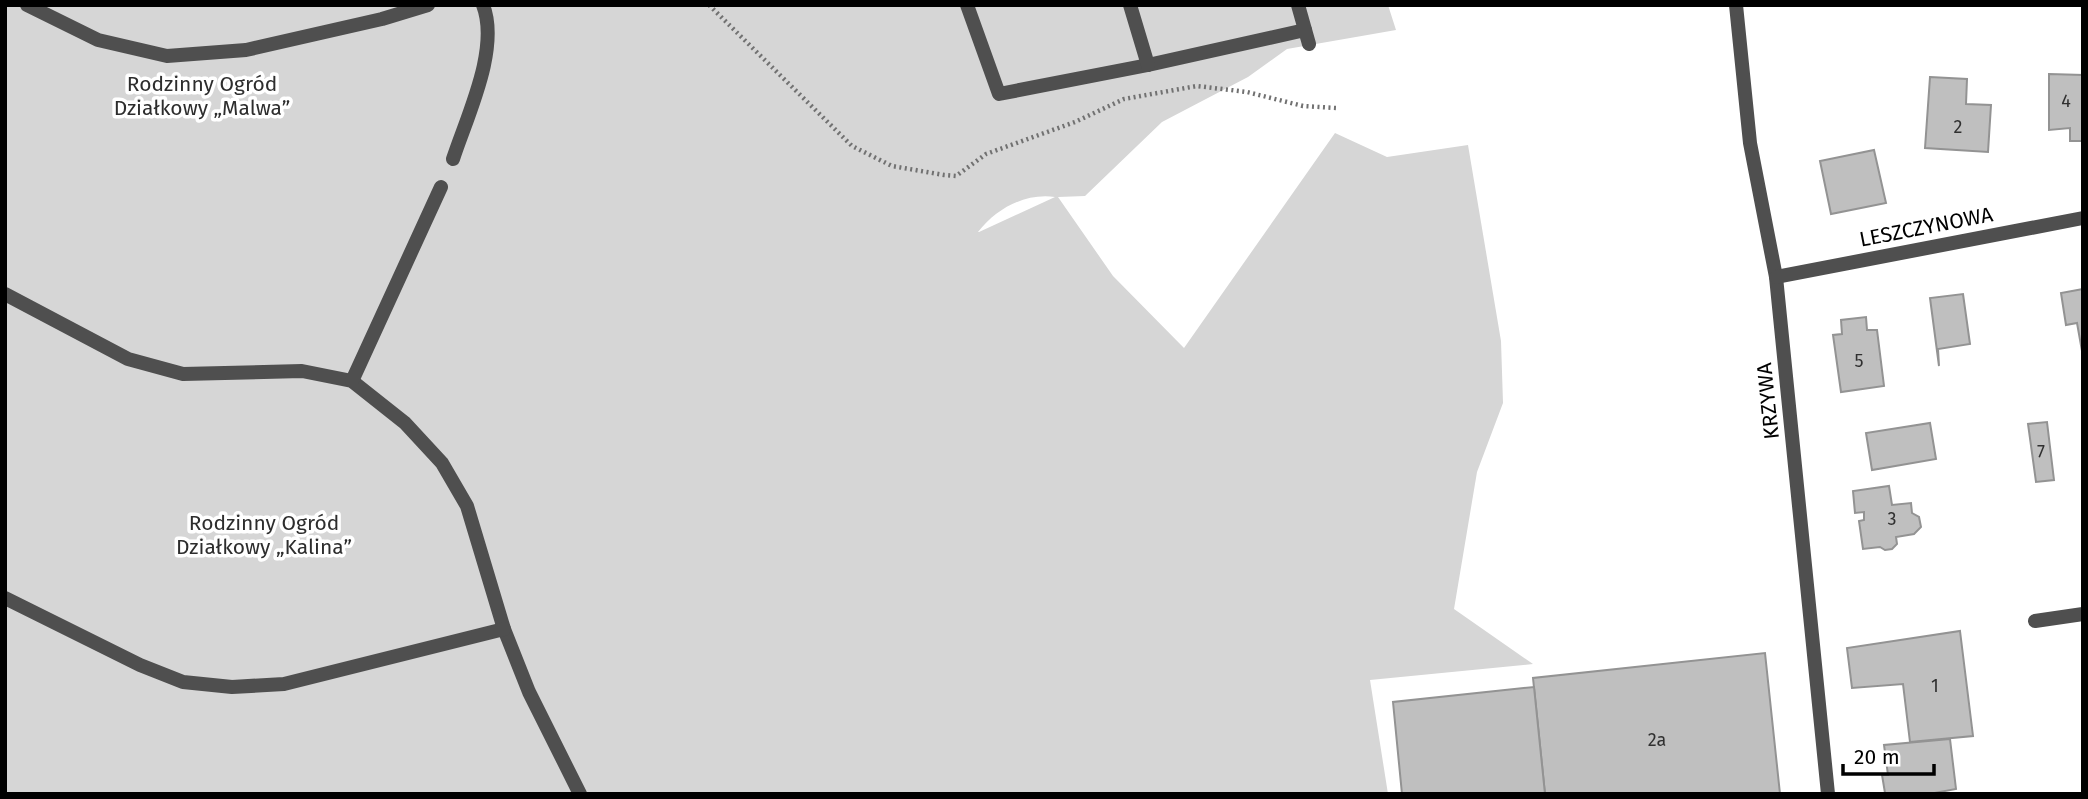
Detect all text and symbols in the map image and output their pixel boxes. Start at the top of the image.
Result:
park label: Rodzinny Ogród Działkowy „Malwa” [114,71,290,121]
house number: 4 [2061,90,2071,112]
house number: 2 [1954,116,1963,138]
street label: LESZCZYNOWA [1857,201,1995,253]
house number: 5 [1854,350,1864,372]
street label: KRZYWA [1751,361,1785,441]
house number: 7 [2037,441,2045,463]
house number: 3 [1888,508,1896,530]
park label: Rodzinny Ogród Działkowy „Kalina” [176,510,352,560]
house number: 1 [1931,675,1939,697]
house number: 2a [1648,729,1666,751]
scale bar [1843,732,1934,776]
text: 20 m [1854,744,1900,770]

